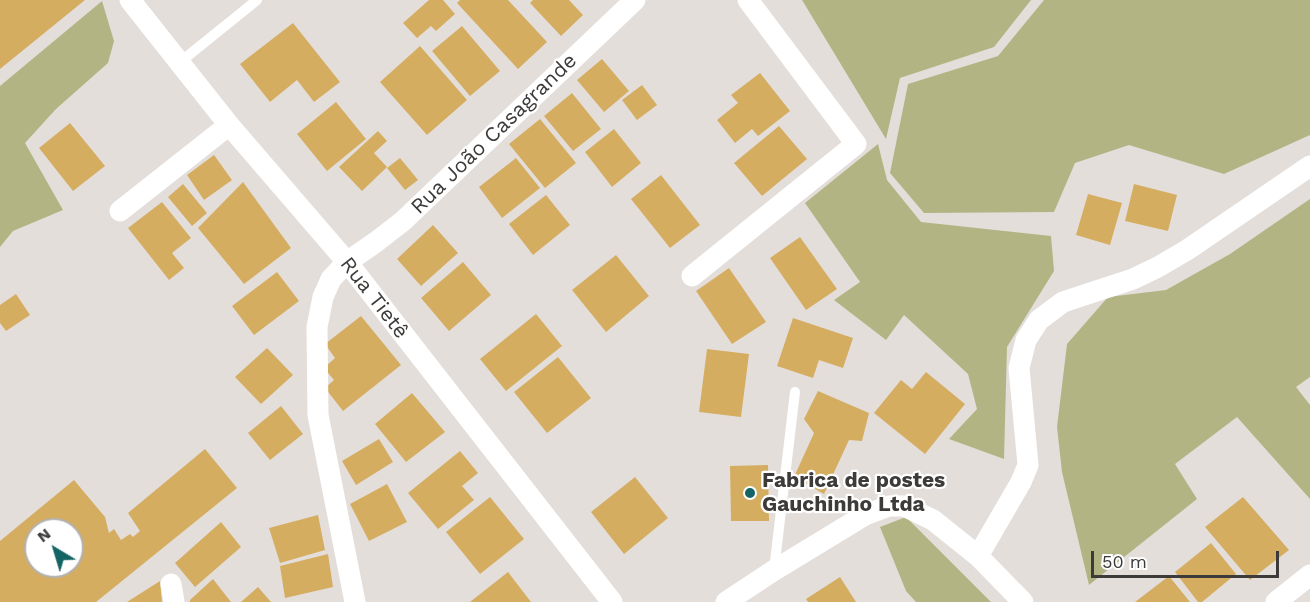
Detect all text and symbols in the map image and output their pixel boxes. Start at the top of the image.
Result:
street label: Rua João Casagrande [406,48,582,220]
street label: Rua Tietê [334,252,414,344]
place label: Fabrica de postes Gauchinho Ltda [762,468,945,518]
marker: Fabrica de postes Gauchinho Ltda [743,486,757,500]
north arrow [24,518,84,578]
text: N [33,524,54,546]
scale bar [1094,539,1282,577]
text: 50 m [1102,551,1147,572]

